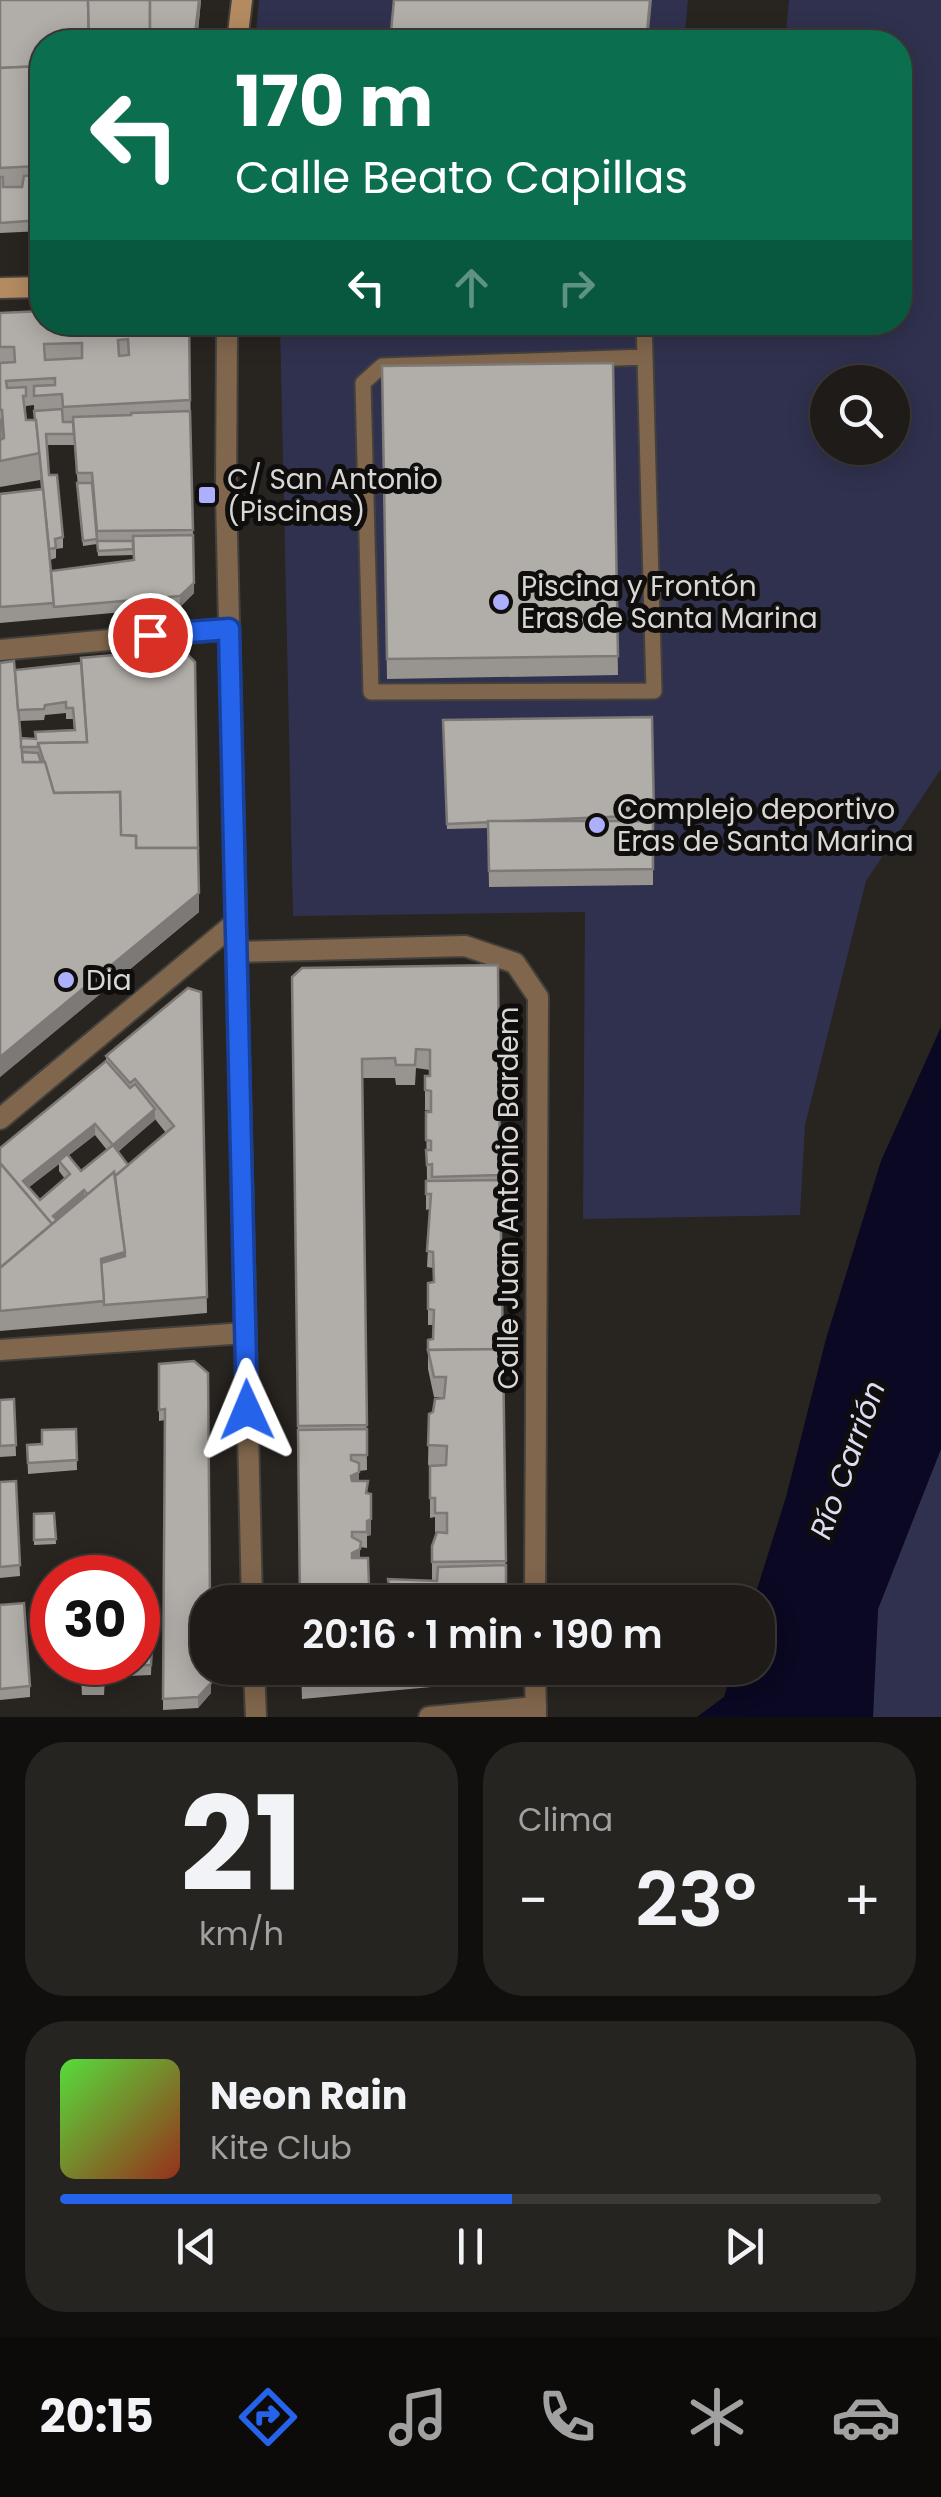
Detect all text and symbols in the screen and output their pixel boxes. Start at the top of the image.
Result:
text: 170 m [235,52,433,151]
icon: left [70,70,200,200]
text: Calle Beato Capillas [235,146,688,209]
icon: left [339,260,394,315]
icon: ahead [444,260,499,315]
icon: right [549,260,604,315]
map controls [810,365,910,465]
button: search [810,365,910,465]
place label: C/ San Antonio (Piscinas) [227,460,438,531]
marker: C/ San Antonio (Piscinas) [196,484,218,506]
place label: Piscina y Frontón Eras de Santa Marina [521,567,818,638]
marker: Piscina y Frontón Eras de Santa Marina [490,591,512,613]
pin [108,593,193,678]
icon: arrive [123,608,178,663]
place label: Complejo deportivo Eras de Santa Marina [617,790,914,861]
marker: Complejo deportivo Eras de Santa Marina [586,814,608,836]
place label: Dia [86,961,132,1000]
marker: Dia [55,969,77,991]
street label: Calle Juan Antonio Bardem [489,1006,528,1390]
position arrow [195,1358,299,1462]
water label: Río Carrión [799,1375,896,1545]
speed limit sign: 30 [30,1555,160,1685]
text: 20:16 · 1 min · 190 m [302,1608,663,1661]
text: 21 [180,1753,303,1936]
text: Clima [518,1797,613,1842]
text: 23° [635,1847,757,1952]
text: − [518,1862,548,1939]
text: + [843,1862,881,1939]
text: km/h [199,1911,284,1956]
text: Neon Rain [210,2069,407,2122]
text: Kite Club [210,2125,352,2170]
icon: previous [169,2219,224,2274]
icon: pause [443,2219,498,2274]
icon: next [717,2219,772,2274]
icon: directions [233,2382,303,2452]
icon: music [383,2382,453,2452]
icon: phone [532,2382,602,2452]
icon: climate [682,2382,752,2452]
icon: car [831,2382,901,2452]
text: 20:15 [40,2385,154,2448]

